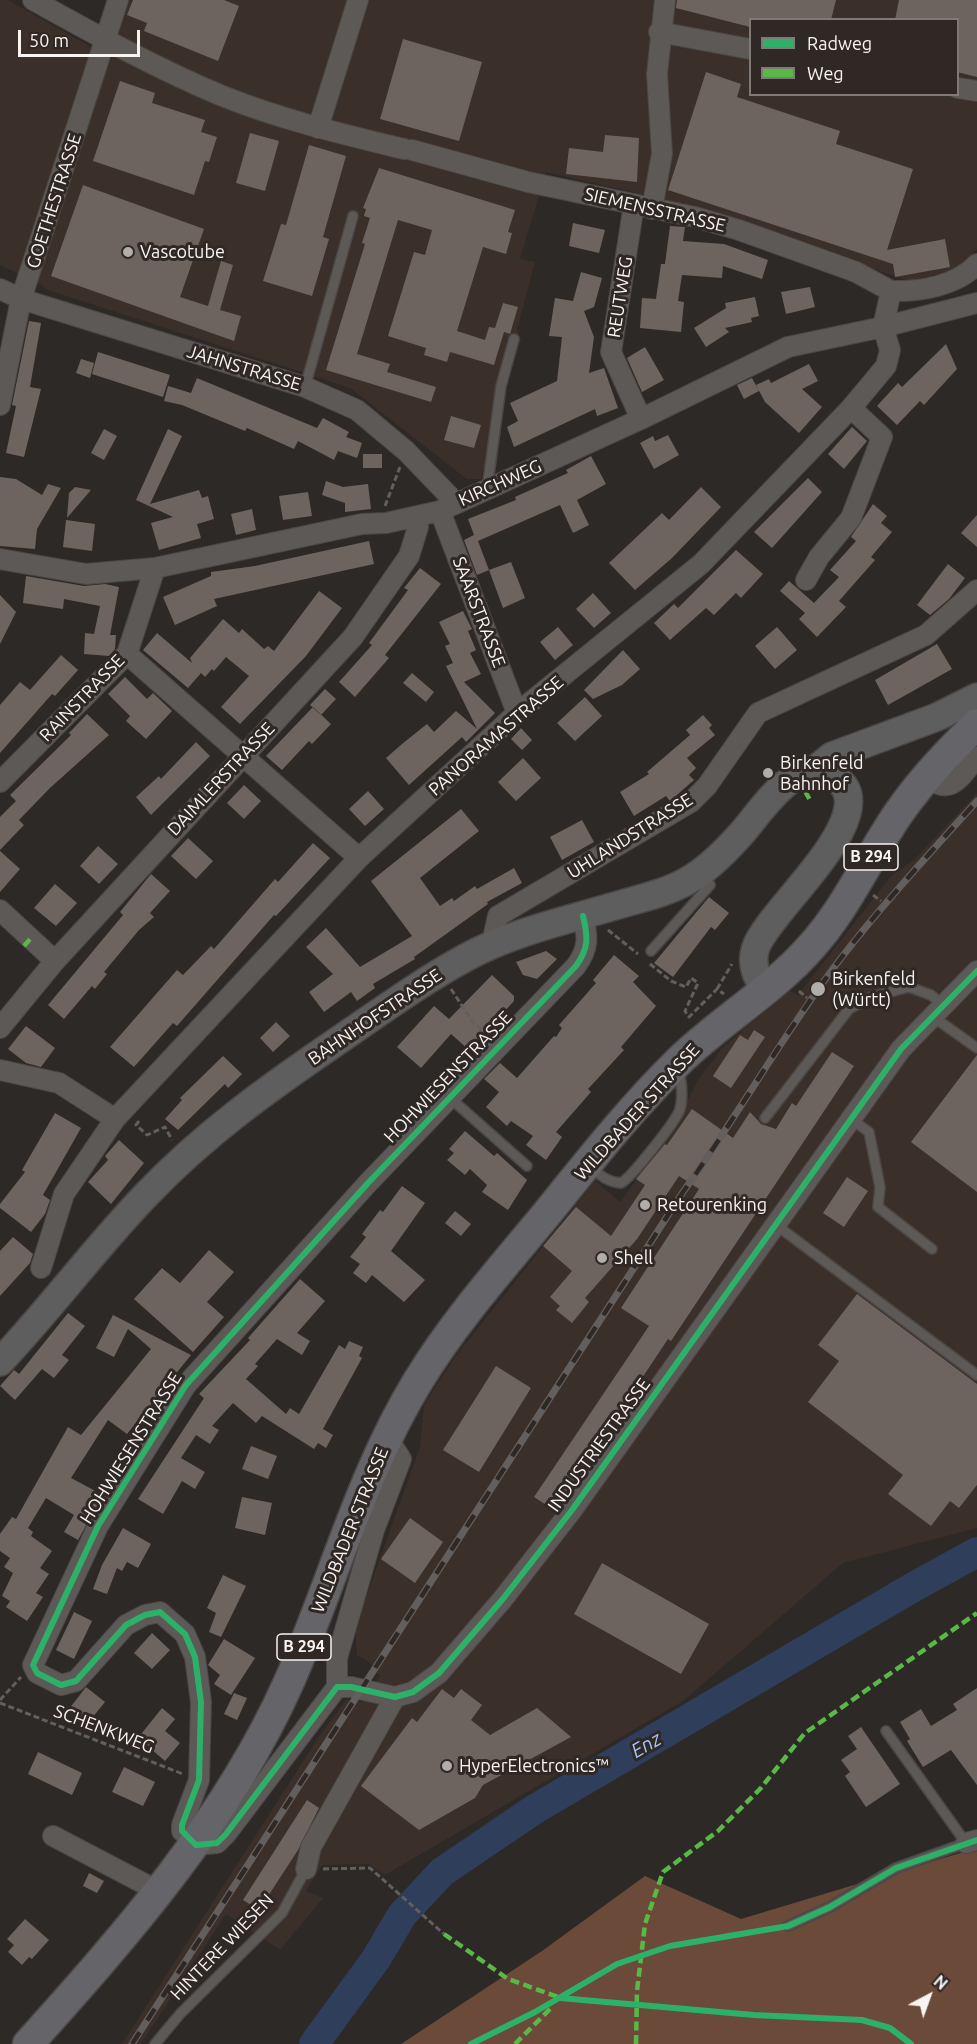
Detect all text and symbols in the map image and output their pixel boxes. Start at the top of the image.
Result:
scale bar [21,18,142,56]
legend [749,18,959,96]
text: 50 m [29,30,69,50]
text: Radweg [807,33,872,53]
text: Weg [807,63,844,83]
street label: GOETHESTRASSE [22,131,86,271]
street label: SIEMENSSTRASSE [582,183,728,237]
place label: Vascotube [140,241,225,263]
marker: Vascotube [121,245,135,259]
street label: REUTWEG [603,255,637,339]
street label: JAHNSTRASSE [184,340,304,396]
street label: KIRCHWEG [455,455,545,511]
street label: SAARSTRASSE [448,554,510,670]
street label: RAINSTRASSE [35,650,129,746]
street label: PANORAMASTRASSE [424,672,568,800]
street label: DAIMLERSTRASSE [163,718,279,840]
place label: Birkenfeld Bahnhof [780,752,864,795]
marker: Birkenfeld Bahnhof [761,766,775,780]
street label: UHLANDSTRASSE [563,789,697,883]
road number: B 294 [844,844,898,870]
street label: BAHNHOFSTRASSE [304,964,446,1070]
place label: Birkenfeld (Württ) [832,968,916,1010]
marker: Birkenfeld (Württ) [809,980,827,998]
street label: HOHWIESENSTRASSE [379,1007,517,1147]
street label: WILDBADER STRASSE [570,1039,704,1185]
place label: Retourenking [657,1194,767,1216]
marker: Retourenking [638,1198,652,1212]
place label: Shell [614,1247,653,1269]
marker: Shell [595,1251,609,1265]
street label: HOHWIESENSTRASSE [76,1368,186,1528]
street label: INDUSTRIESTRASSE [543,1374,655,1516]
street label: WILDBADER STRASSE [307,1444,393,1616]
road number: B 294 [277,1634,331,1660]
street label: SCHENKWEG [51,1700,157,1758]
water label: Enz [627,1727,665,1763]
place label: HyperElectronics™ [459,1755,609,1777]
marker: HyperElectronics™ [440,1759,454,1773]
street label: HINTERE WIESEN [166,1889,278,2005]
north arrow [899,1966,959,2026]
text: N [930,1972,951,1993]

